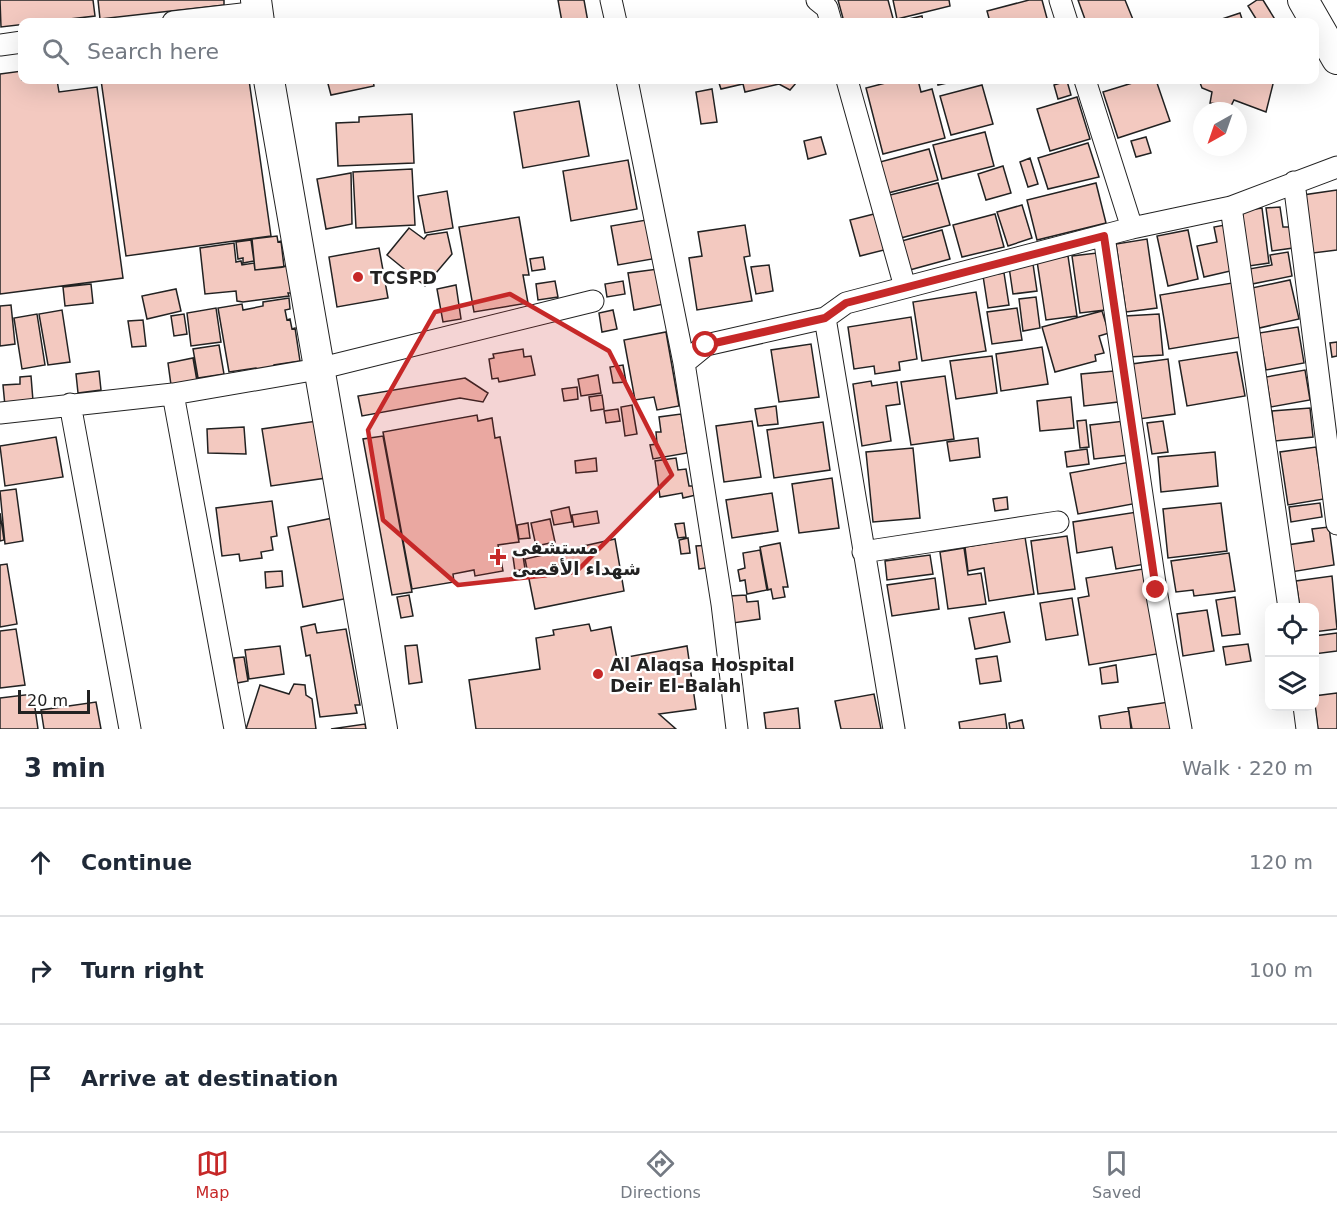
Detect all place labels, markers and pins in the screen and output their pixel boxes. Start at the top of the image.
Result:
place label: TCSPD [370,267,437,288]
marker: TCSPD [351,270,365,284]
place label: مستشفى شهداء الأقصى [512,537,641,580]
marker: مستشفى شهداء الأقصى [489,548,507,566]
place label: Al Alaqsa Hospital Deir El-Balah [610,654,795,696]
marker: Al Alaqsa Hospital Deir El-Balah [591,667,605,681]

